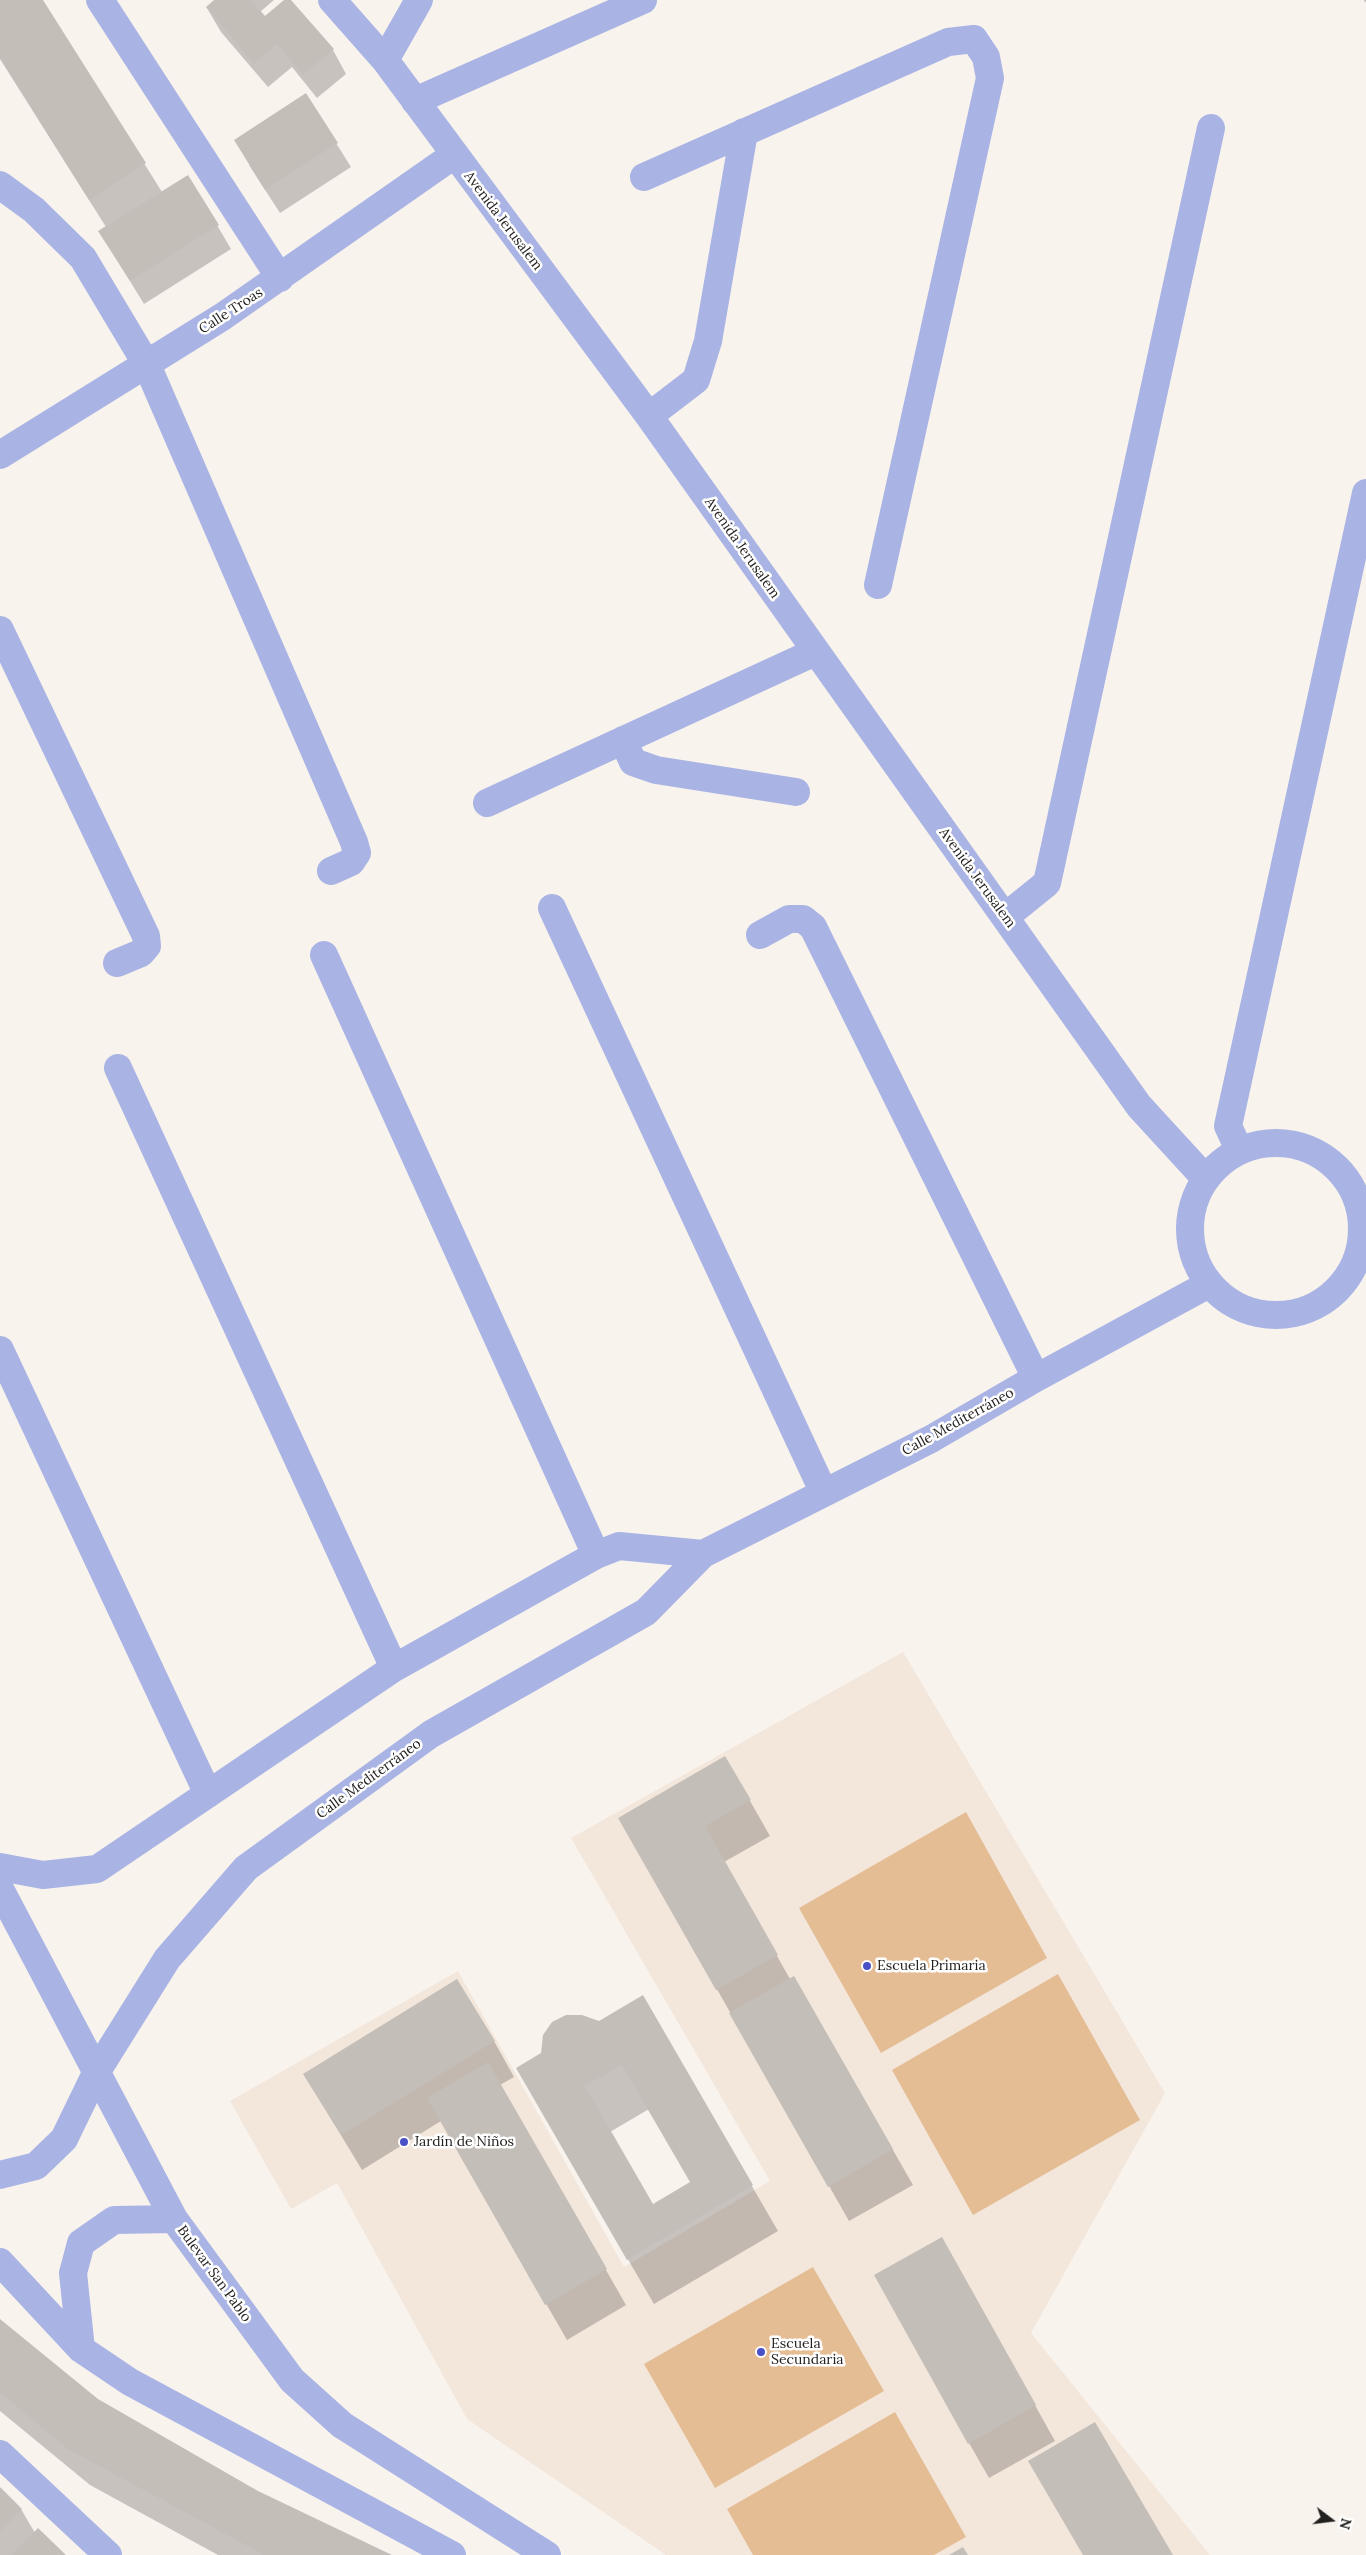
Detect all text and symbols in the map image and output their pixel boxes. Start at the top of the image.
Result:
street label: Avenida Jerusalem [460,168,546,274]
street label: Calle Troas [196,284,266,338]
street label: Avenida Jerusalem [701,494,783,602]
street label: Avenida Jerusalem [935,825,1019,931]
street label: Calle Mediterráneo [899,1384,1017,1460]
street label: Calle Mediterráneo [313,1735,425,1823]
place label: Escuela Primaria [877,1958,986,1974]
marker: Escuela Primaria [861,1960,873,1972]
place label: Jardín de Niños [414,2134,514,2150]
marker: Jardín de Niños [398,2136,410,2148]
street label: Bulevar San Pablo [173,2222,255,2326]
place label: Escuela Secundaria [771,2336,844,2368]
marker: Escuela Secundaria [755,2346,767,2358]
north arrow [1306,2495,1356,2545]
text: N [1335,2516,1356,2531]

